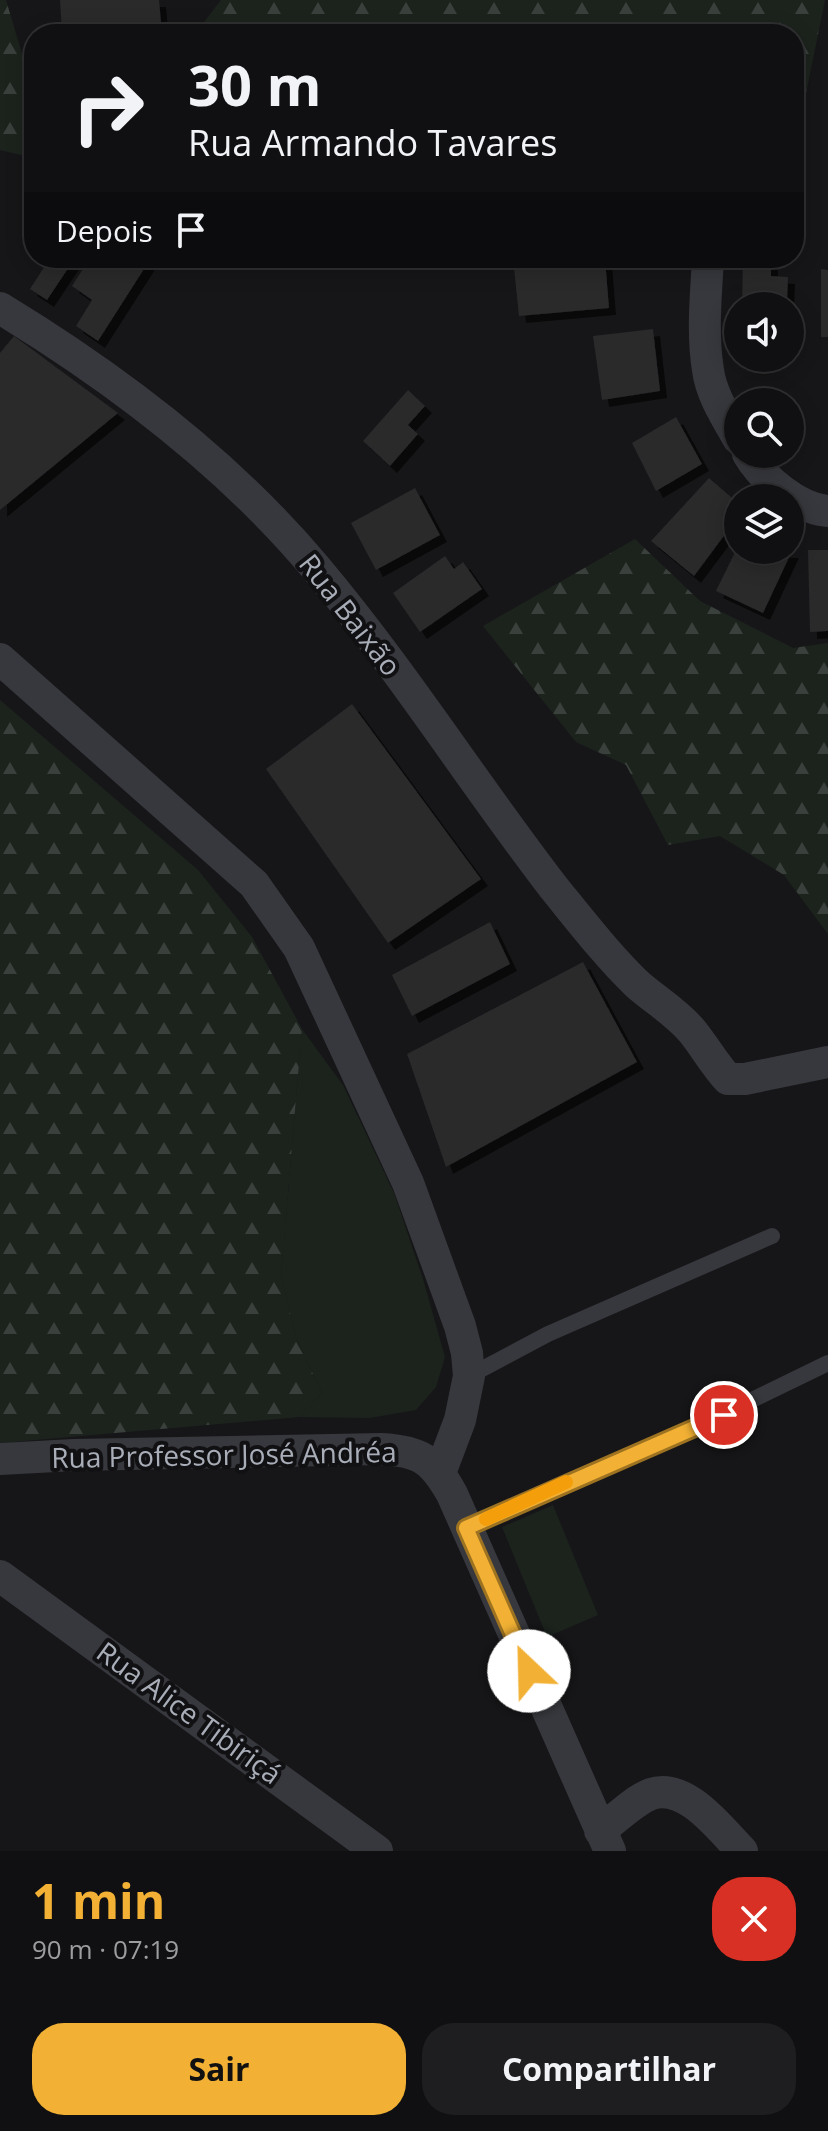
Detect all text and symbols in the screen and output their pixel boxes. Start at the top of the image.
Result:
text: 30 m [188,46,322,122]
icon: right [56,56,160,160]
text: Rua Armando Tavares [188,118,557,167]
icon: arrive [169,208,213,252]
text: Depois [56,210,153,251]
map controls [724,292,804,564]
button: sound [724,292,804,372]
button: search [724,388,804,468]
button: layers [724,484,804,564]
street label: Rua Baixão [291,546,410,683]
pin [690,1381,758,1449]
icon: arrive [702,1393,746,1437]
street label: Rua Professor José Andréa [51,1432,397,1476]
position arrow [487,1629,571,1713]
street label: Rua Alice Tibiriçá [90,1632,290,1792]
text: 1 min [32,1868,165,1933]
button: close [712,1877,796,1961]
text: 90 m · 07:19 [32,1931,179,1967]
button: Sair [32,2023,406,2115]
button: Compartilhar [422,2023,796,2115]

